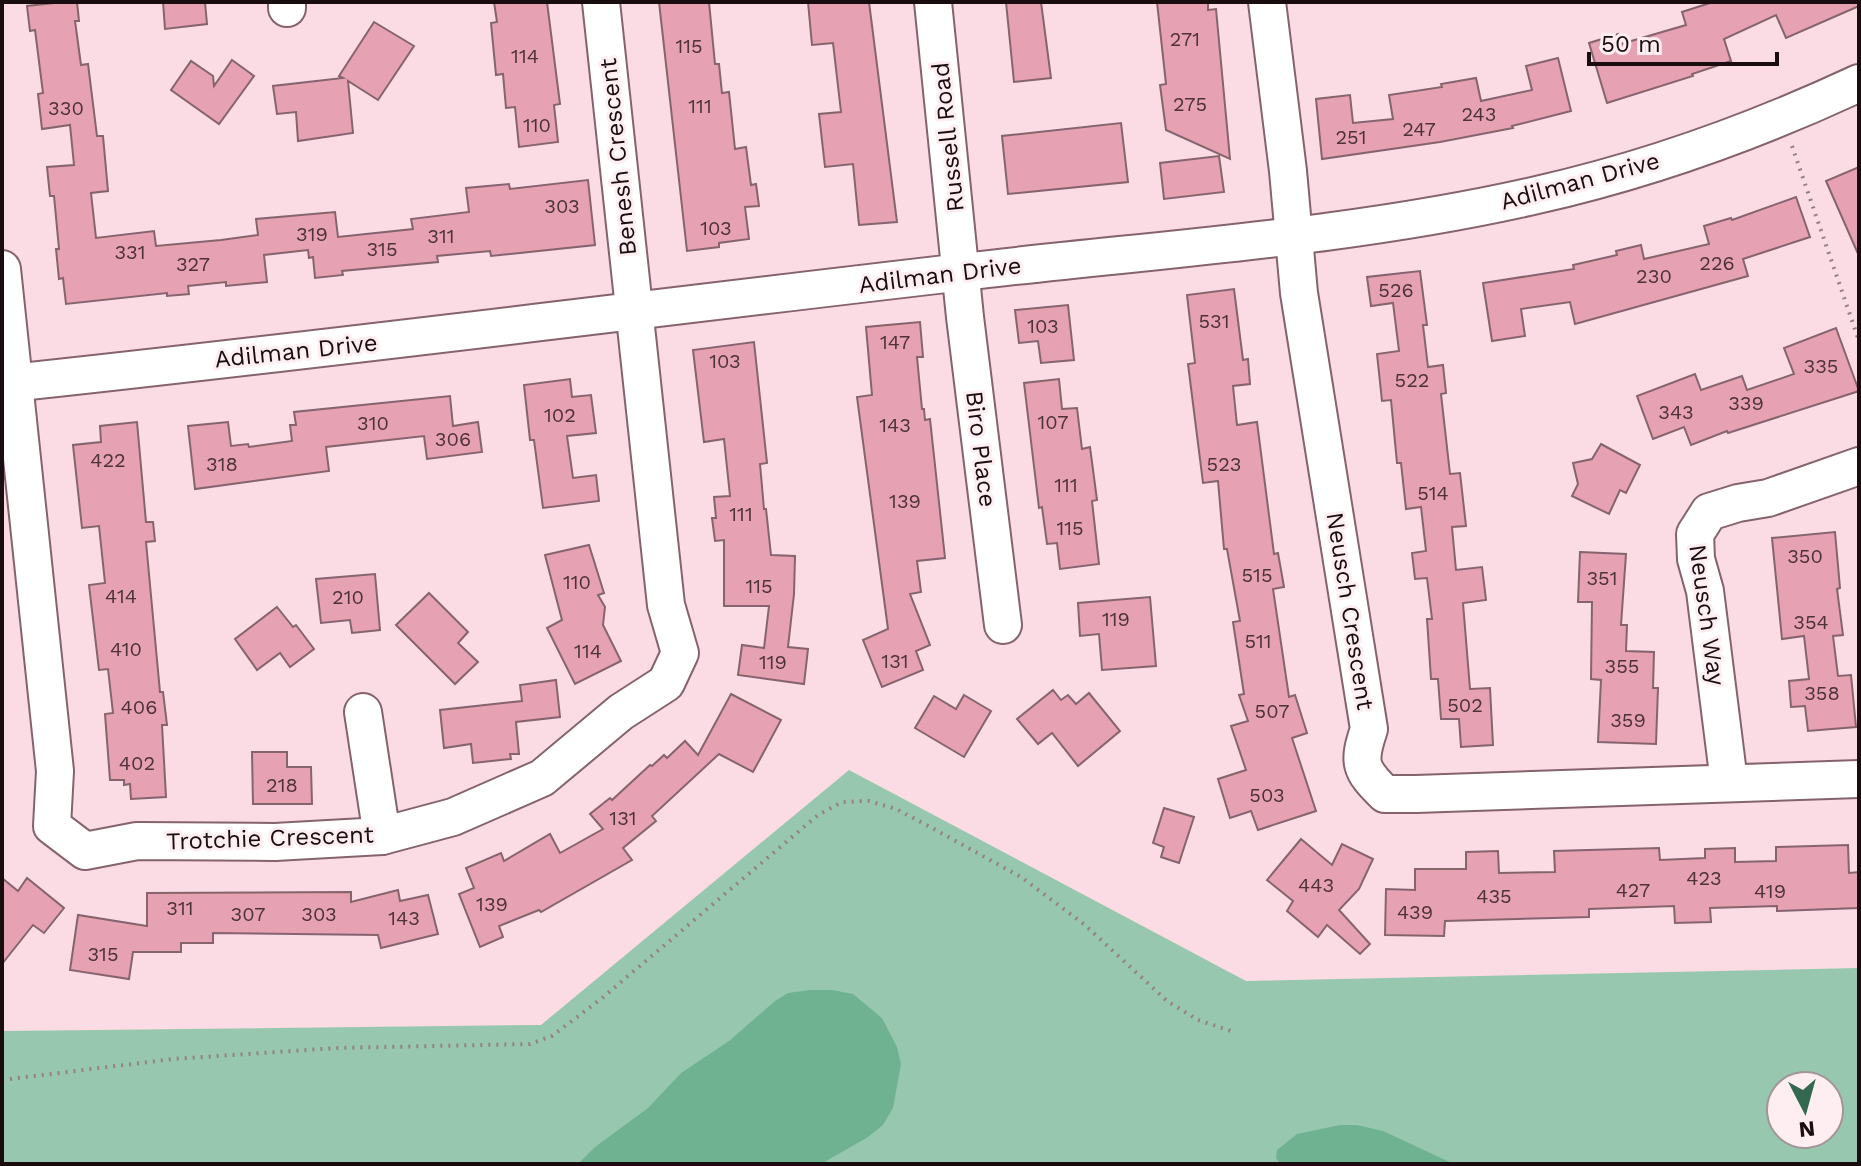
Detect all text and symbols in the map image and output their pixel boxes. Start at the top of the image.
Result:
scale bar [1589,16,1777,66]
house number: 271 [1170,27,1200,51]
text: 50 m [1601,30,1661,58]
house number: 115 [675,34,703,58]
house number: 114 [511,44,539,68]
street label: Benesh Crescent [594,57,642,257]
street label: Russell Road [926,61,970,213]
house number: 275 [1173,92,1207,116]
house number: 111 [688,94,712,118]
house number: 330 [48,96,84,120]
house number: 243 [1462,102,1496,126]
house number: 110 [523,113,551,137]
house number: 247 [1402,117,1436,141]
house number: 251 [1335,125,1367,149]
street label: Adilman Drive [1497,146,1663,216]
house number: 303 [544,194,580,218]
house number: 103 [700,216,732,240]
house number: 319 [296,222,328,246]
house number: 311 [427,224,455,248]
house number: 315 [366,237,398,261]
house number: 331 [114,240,146,264]
street label: Adilman Drive [857,251,1023,299]
house number: 226 [1699,251,1735,275]
house number: 327 [176,252,210,276]
house number: 230 [1636,264,1672,288]
house number: 526 [1378,278,1414,302]
house number: 531 [1198,309,1230,333]
house number: 103 [1027,314,1059,338]
street label: Adilman Drive [213,329,379,373]
house number: 147 [880,330,910,354]
house number: 103 [709,349,741,373]
house number: 335 [1804,354,1838,378]
house number: 522 [1395,368,1429,392]
street label: Biro Place [960,389,1002,509]
house number: 339 [1728,391,1764,415]
house number: 343 [1658,400,1694,424]
house number: 102 [544,403,576,427]
house number: 107 [1037,410,1069,434]
house number: 310 [357,411,389,435]
house number: 143 [879,413,911,437]
house number: 306 [435,427,471,451]
house number: 422 [90,448,126,472]
house number: 318 [206,452,238,476]
house number: 523 [1207,452,1241,476]
house number: 111 [1054,473,1078,497]
house number: 514 [1417,481,1449,505]
house number: 139 [889,489,921,513]
house number: 111 [729,502,753,526]
street label: Neusch Crescent [1321,510,1379,712]
house number: 115 [1056,516,1084,540]
street label: Neusch Way [1683,543,1731,688]
house number: 350 [1787,544,1823,568]
house number: 515 [1241,563,1273,587]
house number: 351 [1586,566,1618,590]
house number: 110 [563,570,591,594]
house number: 115 [745,574,773,598]
house number: 414 [105,584,137,608]
house number: 210 [332,585,364,609]
house number: 119 [1102,607,1130,631]
house number: 354 [1793,610,1829,634]
house number: 511 [1244,629,1272,653]
house number: 410 [110,637,142,661]
house number: 114 [574,639,602,663]
house number: 131 [881,649,909,673]
house number: 119 [759,650,787,674]
house number: 355 [1605,654,1639,678]
house number: 358 [1804,681,1840,705]
house number: 502 [1447,693,1483,717]
house number: 406 [121,695,157,719]
house number: 507 [1255,699,1289,723]
house number: 359 [1610,708,1646,732]
house number: 402 [119,751,155,775]
house number: 218 [266,773,298,797]
house number: 503 [1249,783,1285,807]
house number: 131 [609,806,637,830]
street label: Trotchie Crescent [166,820,374,856]
house number: 423 [1686,866,1722,890]
house number: 443 [1298,873,1334,897]
house number: 427 [1616,878,1650,902]
house number: 419 [1754,879,1786,903]
house number: 435 [1476,884,1512,908]
house number: 139 [476,892,508,916]
house number: 311 [166,896,194,920]
house number: 439 [1397,900,1433,924]
house number: 307 [231,902,265,926]
house number: 303 [301,902,337,926]
house number: 143 [388,906,420,930]
house number: 315 [87,942,119,966]
north arrow [1765,1070,1845,1150]
text: N [1798,1116,1816,1143]

